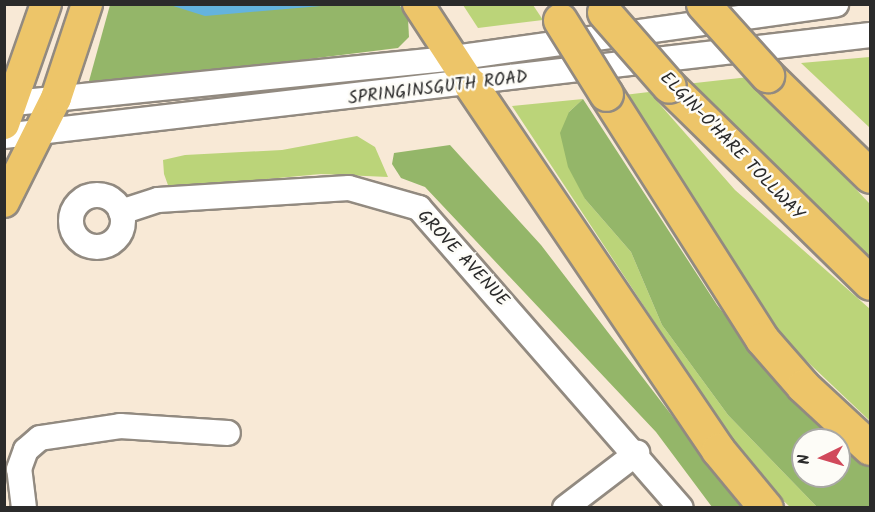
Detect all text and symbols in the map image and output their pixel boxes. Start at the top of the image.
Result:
street label: SPRINGINSGUTH ROAD [347,67,529,111]
street label: ELGIN-O'HARE TOLLWAY [654,68,808,226]
street label: GROVE AVENUE [412,206,512,312]
north arrow [791,428,851,488]
text: N [792,453,817,466]

